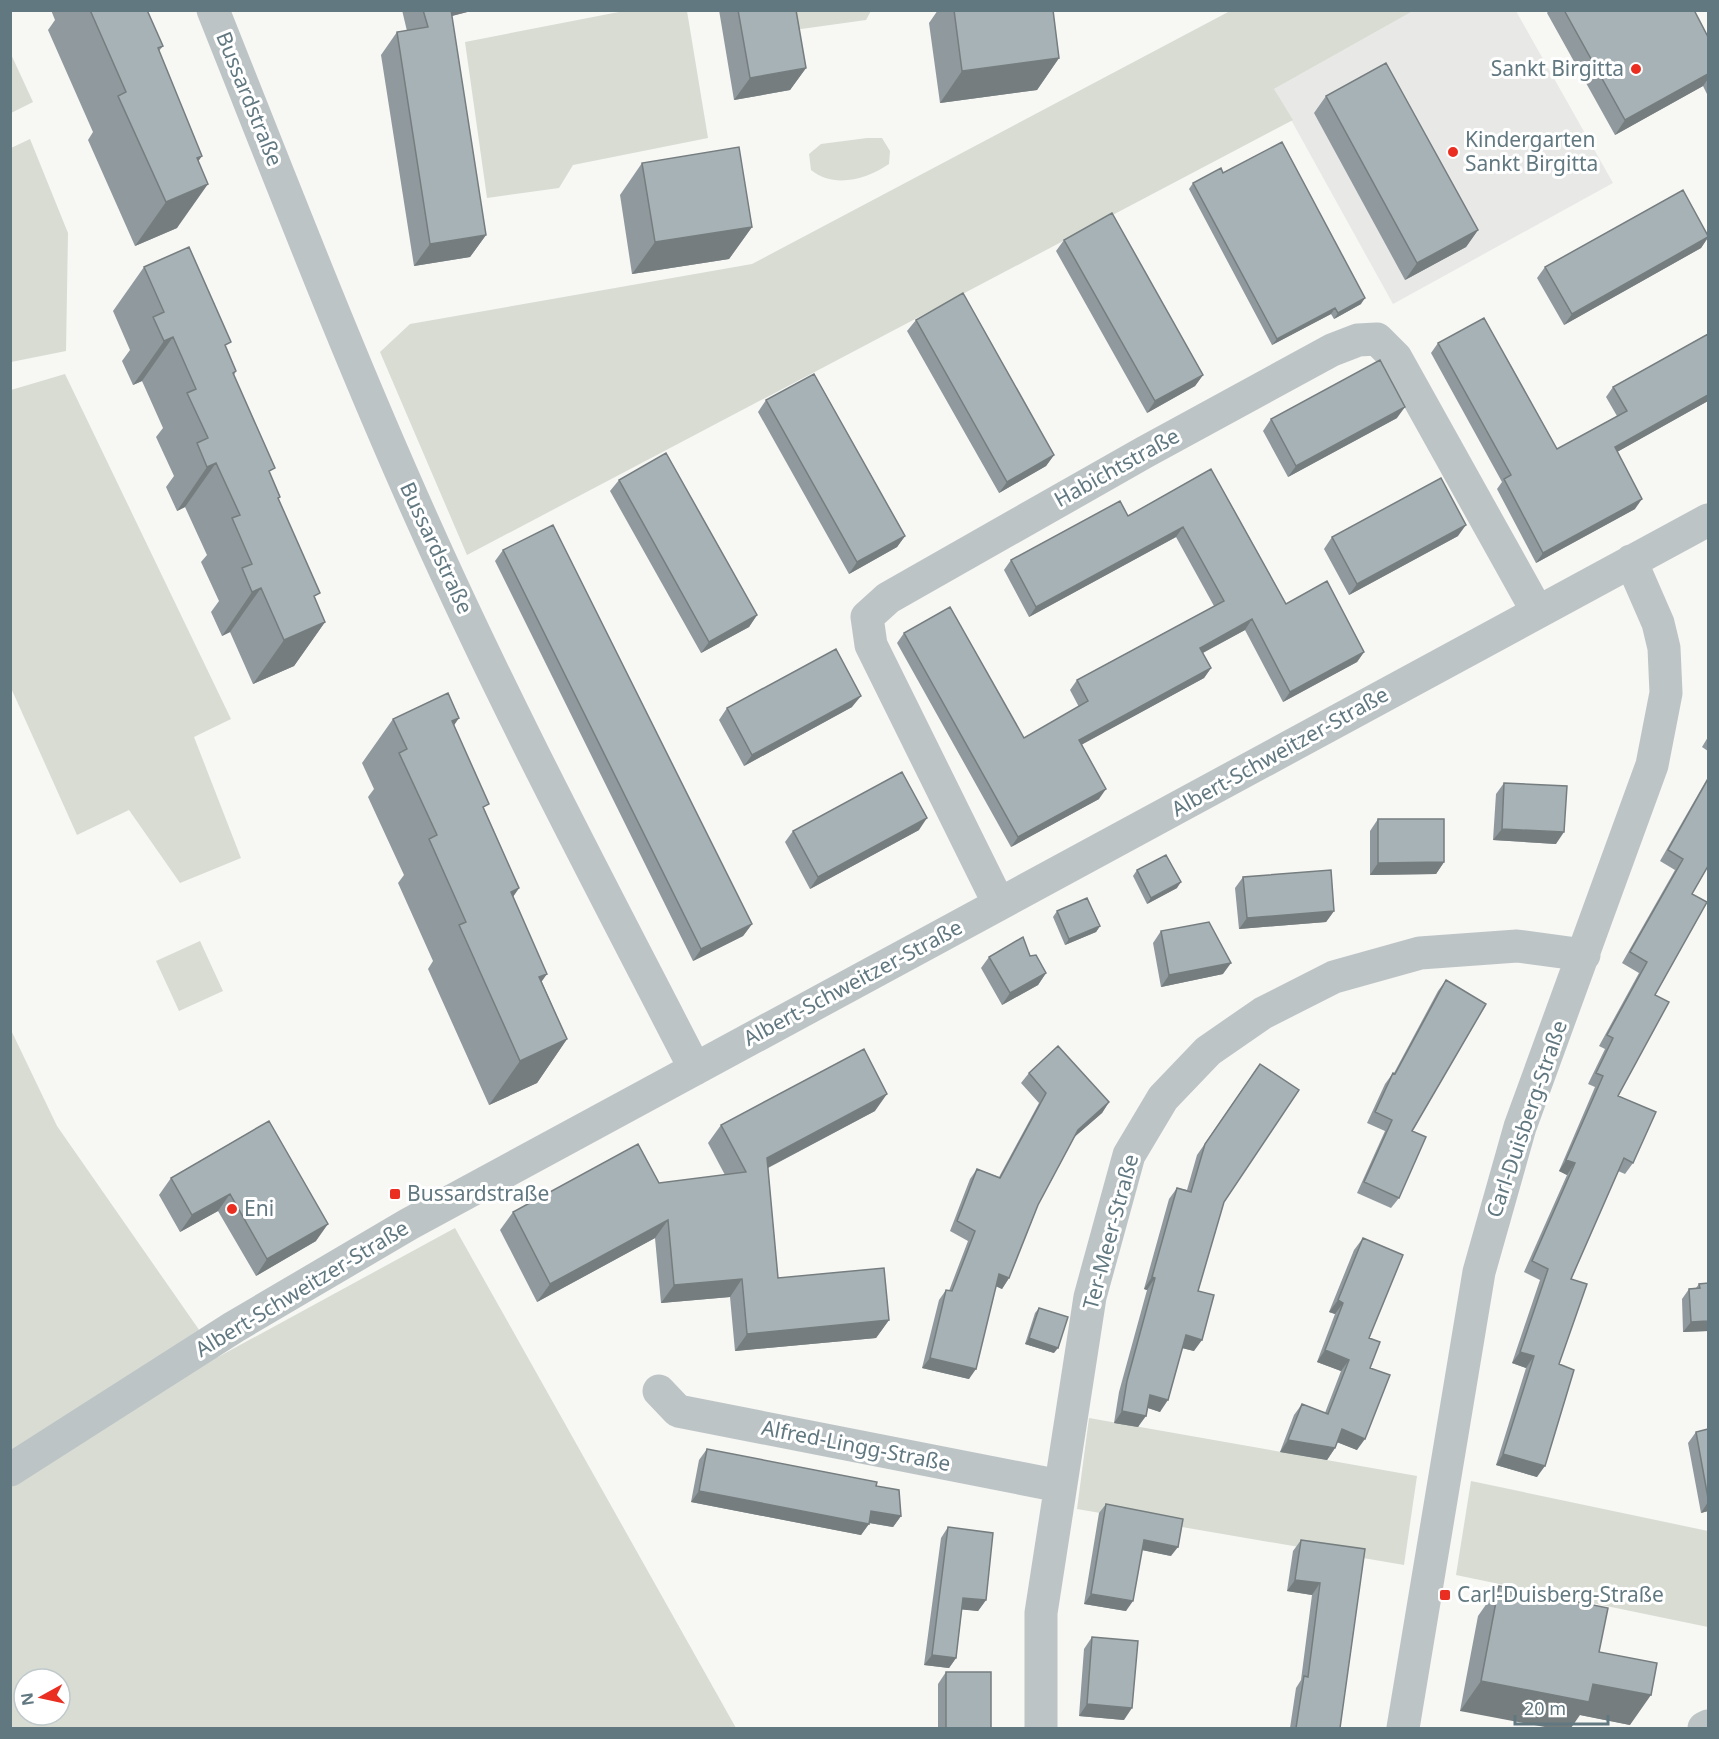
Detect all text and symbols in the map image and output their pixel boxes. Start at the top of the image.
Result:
street label: Bussardstraße [210,27,290,170]
place label: Sankt Birgitta [1491,54,1624,82]
marker: Sankt Birgitta [1629,62,1643,76]
place label: Kindergarten Sankt Birgitta [1465,125,1598,177]
marker: Kindergarten Sankt Birgitta [1446,145,1460,159]
street label: Habichtstraße [1049,421,1184,513]
street label: Bussardstraße [394,477,480,618]
street label: Albert-Schweitzer-Straße [1166,680,1393,823]
street label: Albert-Schweitzer-Straße [738,912,967,1052]
street label: Carl-Duisberg-Straße [1479,1016,1573,1221]
street label: Ter-Meer-Straße [1076,1151,1144,1313]
place label: Bussardstraße [407,1179,549,1207]
marker: Bussardstraße [388,1187,402,1201]
place label: Eni [244,1194,274,1222]
marker: Eni [225,1202,239,1216]
street label: Albert-Schweitzer-Straße [190,1213,413,1363]
street label: Alfred-Lingg-Straße [759,1413,953,1477]
place label: Carl-Duisberg-Straße [1457,1580,1664,1608]
marker: Carl-Duisberg-Straße [1438,1588,1452,1602]
north arrow [12,1667,72,1727]
scale bar [1515,1688,1608,1726]
text: N [15,1691,39,1707]
text: 20 m [1524,1696,1566,1720]

